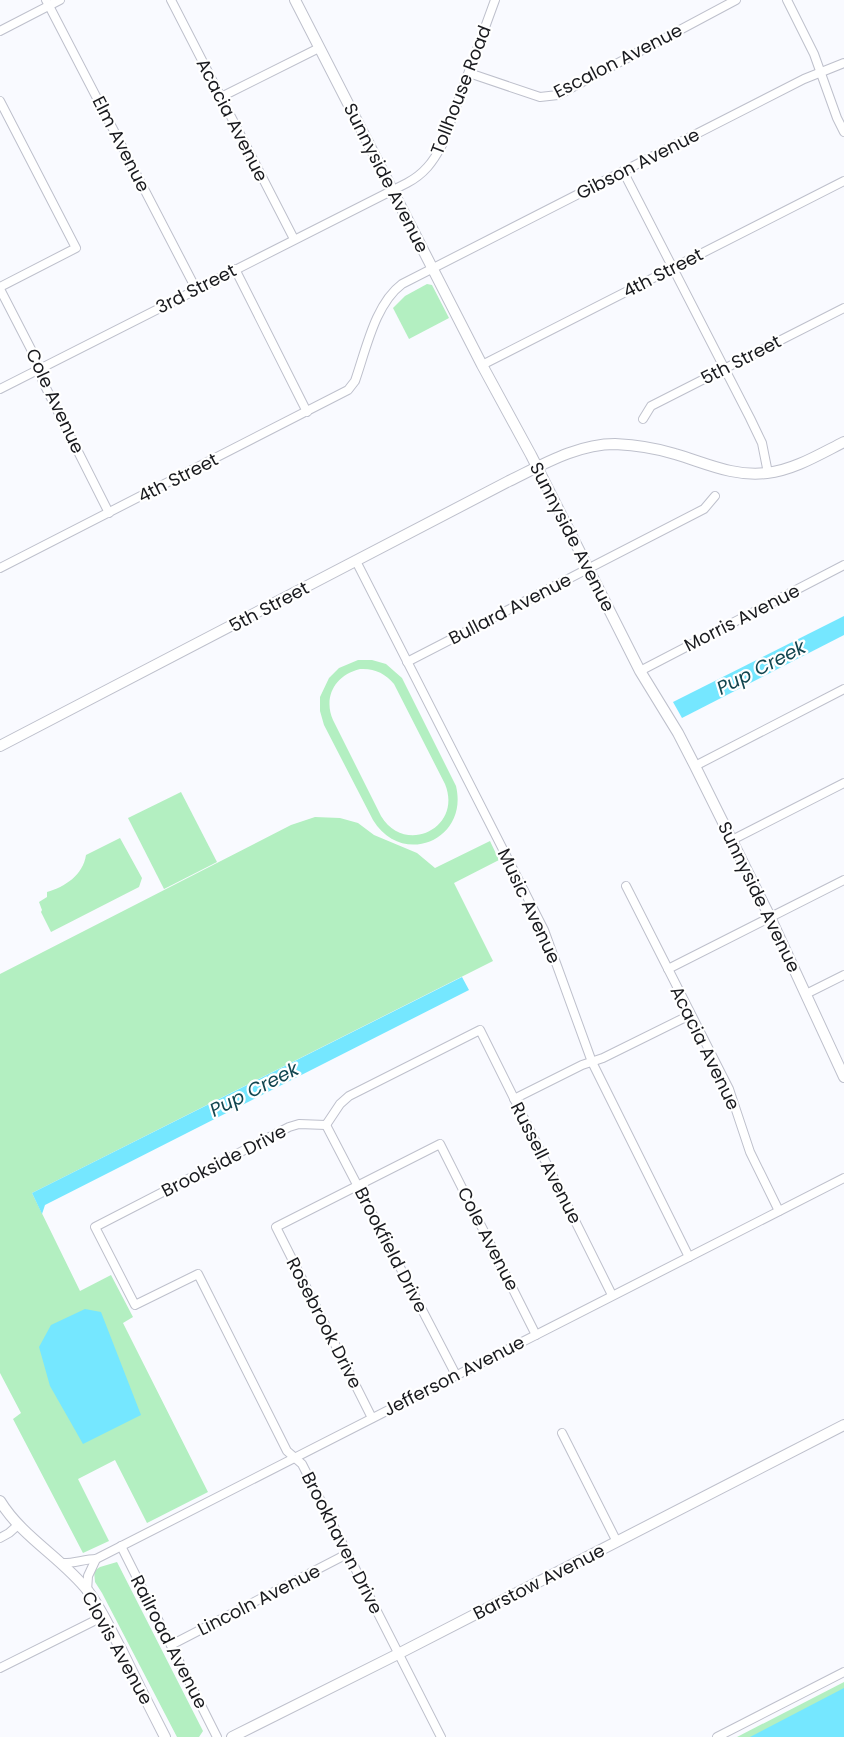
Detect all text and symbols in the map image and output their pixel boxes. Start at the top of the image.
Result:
street label: Escalon Avenue [549,17,687,104]
street label: Tollhouse Road [424,21,497,158]
street label: Acacia Avenue [191,54,274,186]
street label: Elm Avenue [87,91,156,196]
street label: Sunnyside Avenue [338,99,435,257]
street label: Gibson Avenue [572,122,704,205]
street label: 4th Street [618,242,707,303]
street label: 3rd Street [151,258,240,319]
street label: 5th Street [696,329,785,390]
street label: Cole Avenue [20,344,91,457]
street label: 4th Street [133,447,222,508]
street label: Sunnyside Avenue [524,458,621,616]
street label: Bullard Avenue [444,567,576,650]
street label: 5th Street [225,575,313,638]
street label: Morris Avenue [680,578,804,657]
water label: Pup Creek [712,633,812,701]
street label: Sunnyside Avenue [712,817,807,976]
street label: Music Avenue [492,844,567,967]
street label: Acacia Avenue [665,982,746,1114]
water label: Pup Creek [205,1055,305,1123]
street label: Russell Avenue [505,1098,588,1228]
street label: Brookside Drive [157,1118,291,1203]
street label: Brookfield Drive [349,1183,434,1317]
street label: Cole Avenue [452,1183,525,1295]
street label: Rosebrook Drive [281,1253,368,1393]
street label: Jefferson Avenue [379,1329,529,1422]
street label: Brookhaven Drive [296,1467,389,1618]
street label: Barstow Avenue [469,1538,609,1626]
street label: Lincoln Avenue [193,1558,324,1641]
street label: Railroad Avenue [125,1571,214,1713]
street label: Clovis Avenue [76,1587,159,1709]

